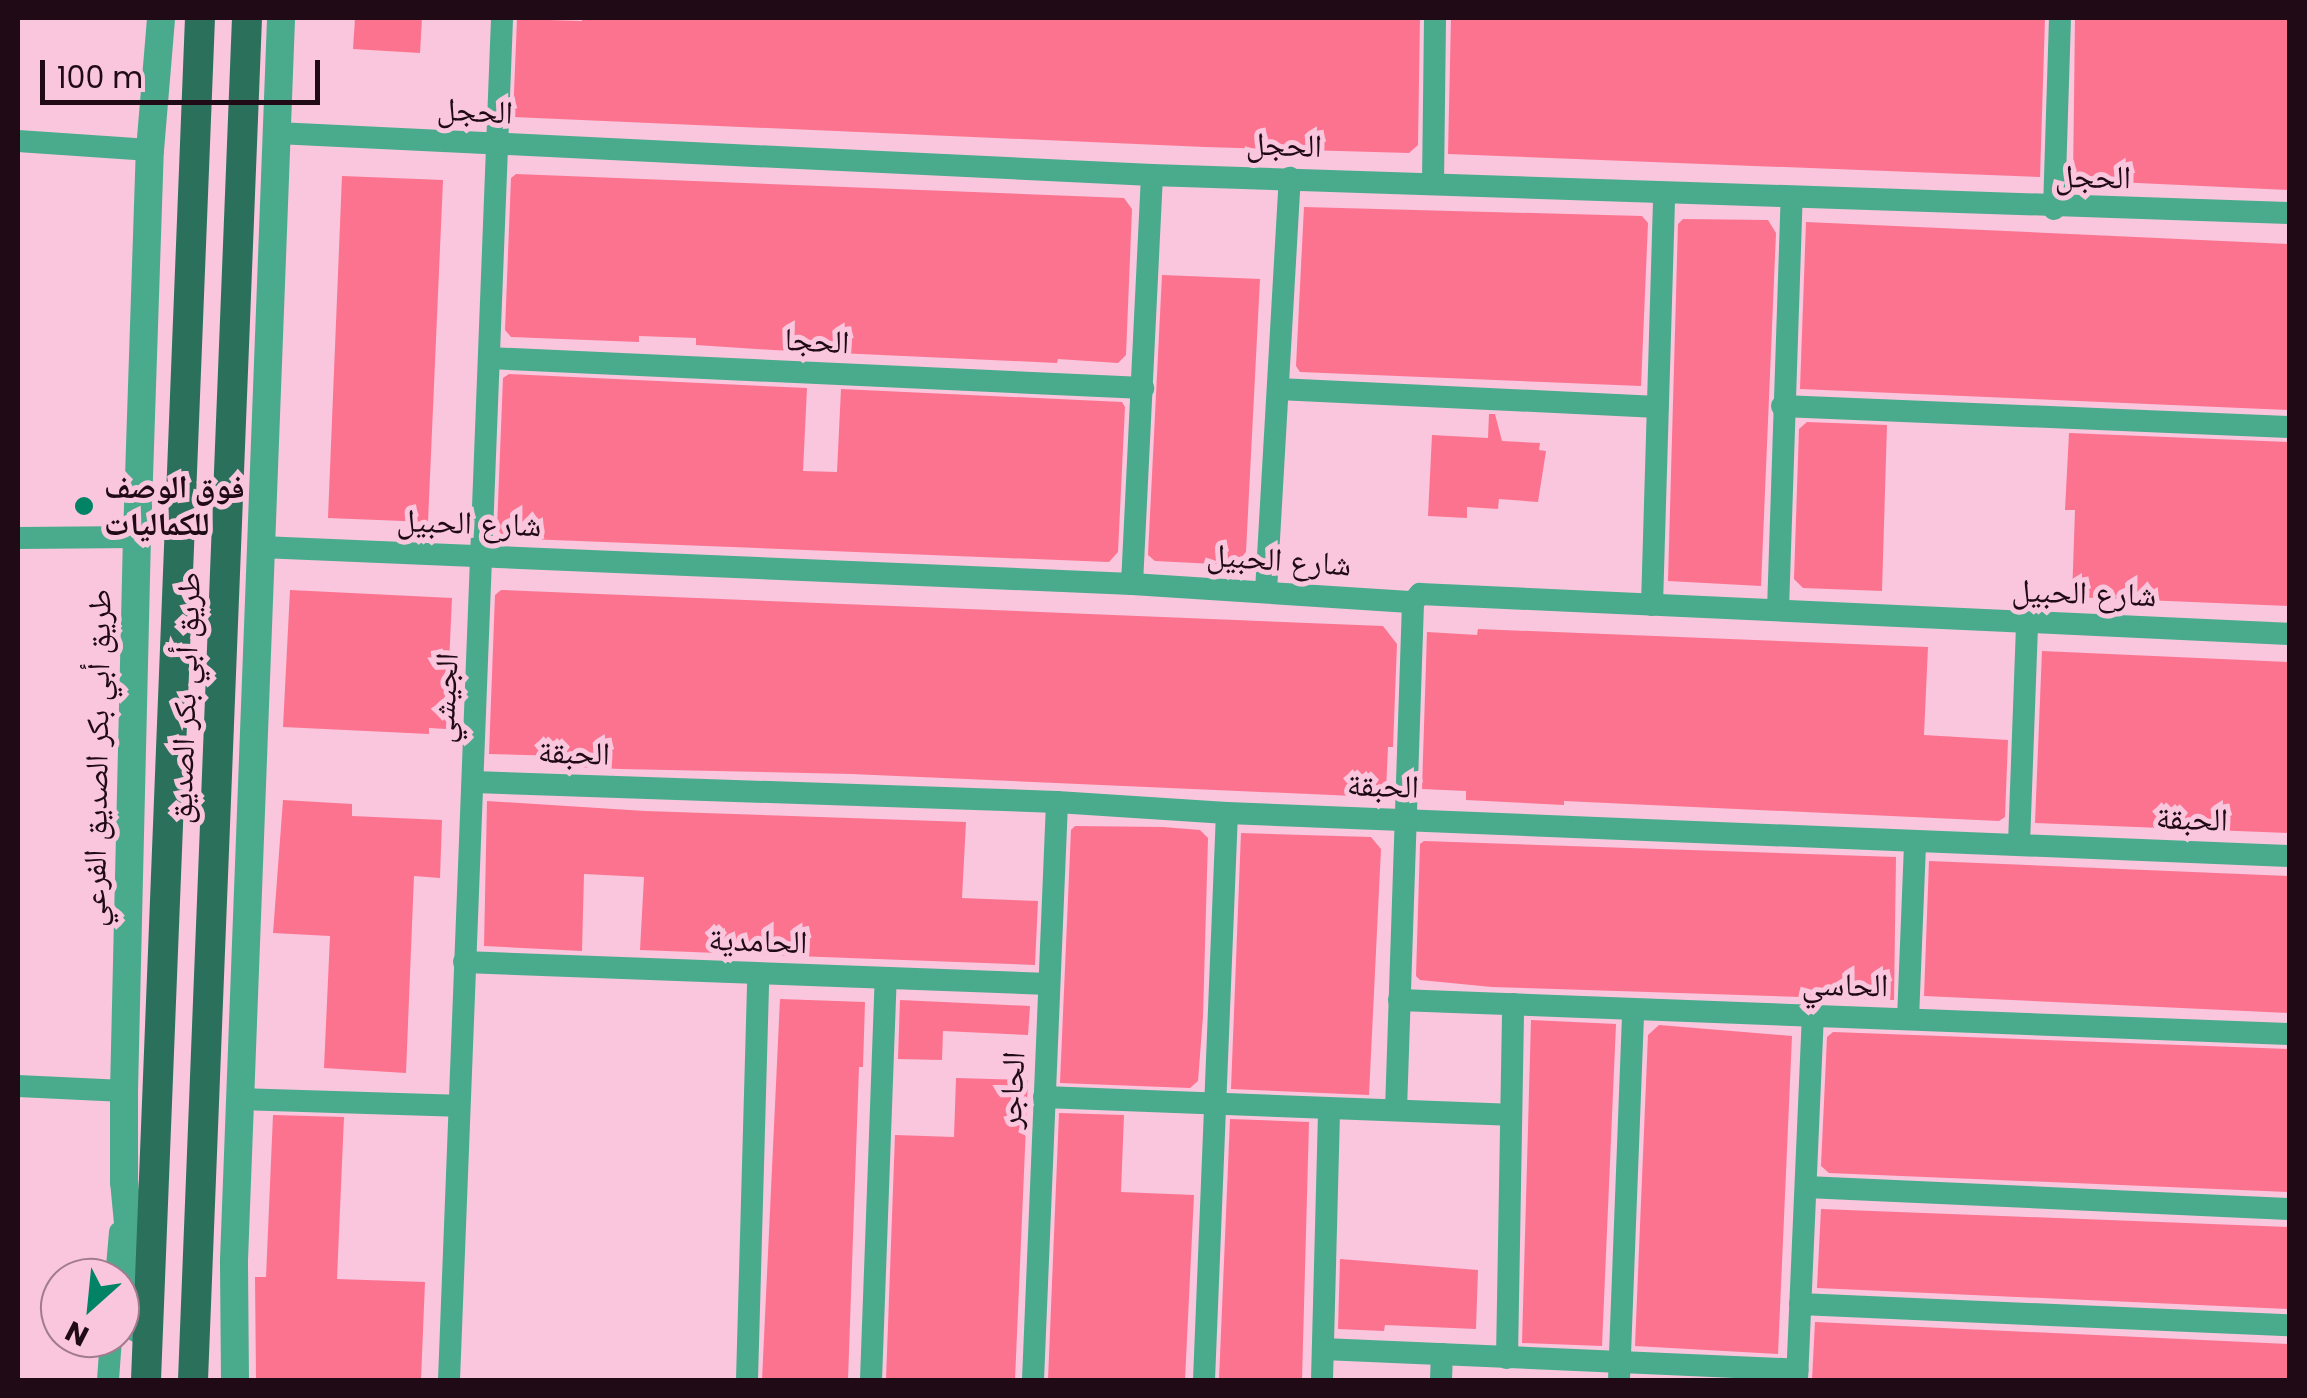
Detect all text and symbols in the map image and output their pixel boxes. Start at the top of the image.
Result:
scale bar [45,40,325,102]
text: 100 m [57,56,143,99]
street label: الحجل [436,90,514,132]
street label: الحجل [1245,124,1323,166]
street label: الحجل [2055,157,2131,197]
street label: الحجا [783,320,851,362]
place label: فوق الوصف للكماليات [104,469,245,544]
marker: فوق الوصف للكماليات [73,495,95,517]
street label: شارع الحبيل [396,501,542,545]
street label: شارع الحبيل [1205,536,1353,584]
street label: طريق أبي بكر الصديق [161,571,209,825]
street label: شارع الحبيل [2011,571,2157,615]
street label: طريق أبي بكر الصديق الفرعي [75,588,119,928]
street label: الجيشي [423,652,467,744]
street label: الحبقة [537,733,611,773]
street label: الحبقة [1346,766,1420,806]
street label: الحبقة [2155,799,2229,839]
street label: الحامدية [708,920,808,962]
street label: الحاسي [1801,965,1889,1005]
street label: الحاجر [991,1051,1033,1129]
north arrow [40,1258,140,1358]
text: N [59,1311,95,1356]

